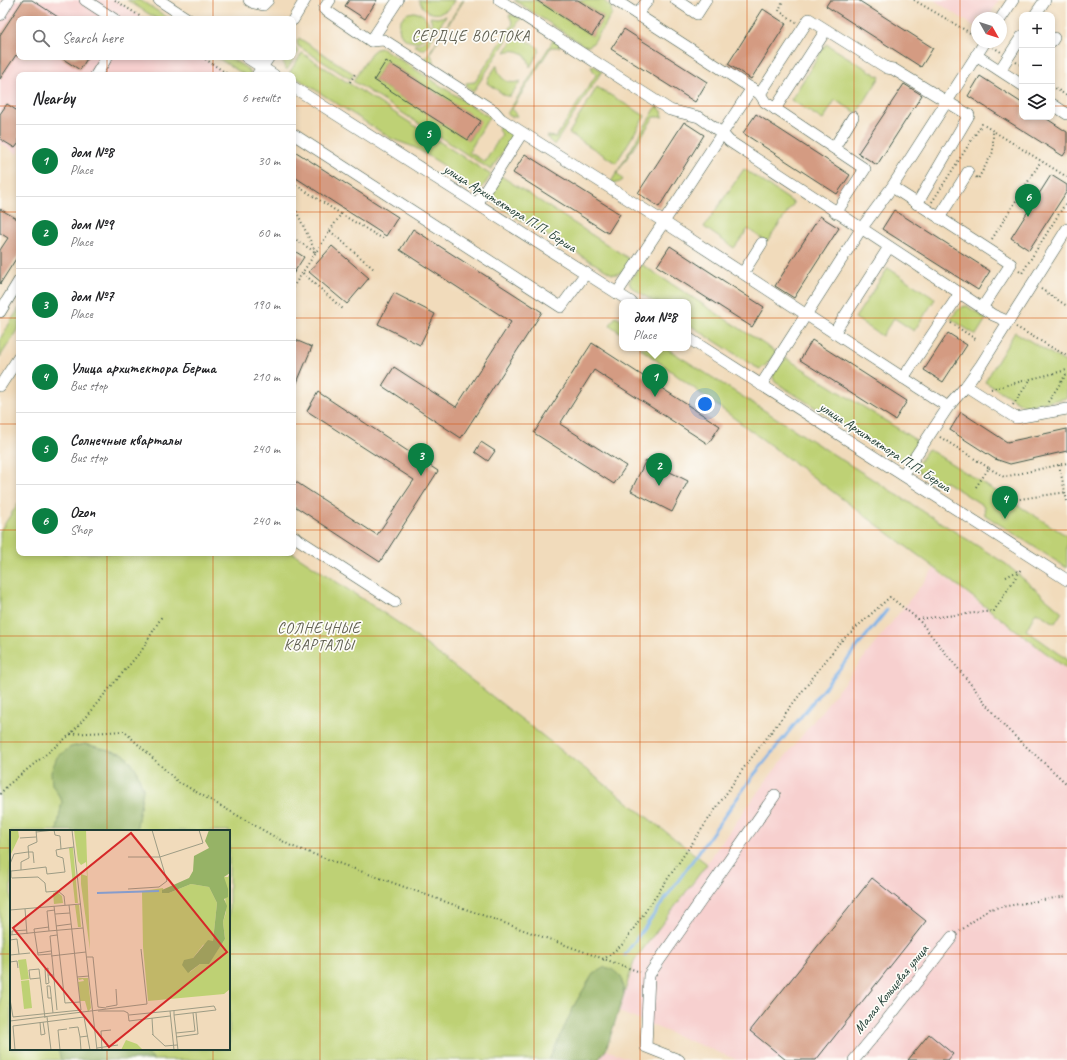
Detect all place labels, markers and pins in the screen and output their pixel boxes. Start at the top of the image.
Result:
pin: 5 [415,121,441,154]
pin: 6 [1015,184,1041,217]
pin: 1 [642,364,668,397]
pin: 3 [408,443,434,476]
pin: 2 [646,453,672,486]
pin: 4 [992,486,1018,519]

